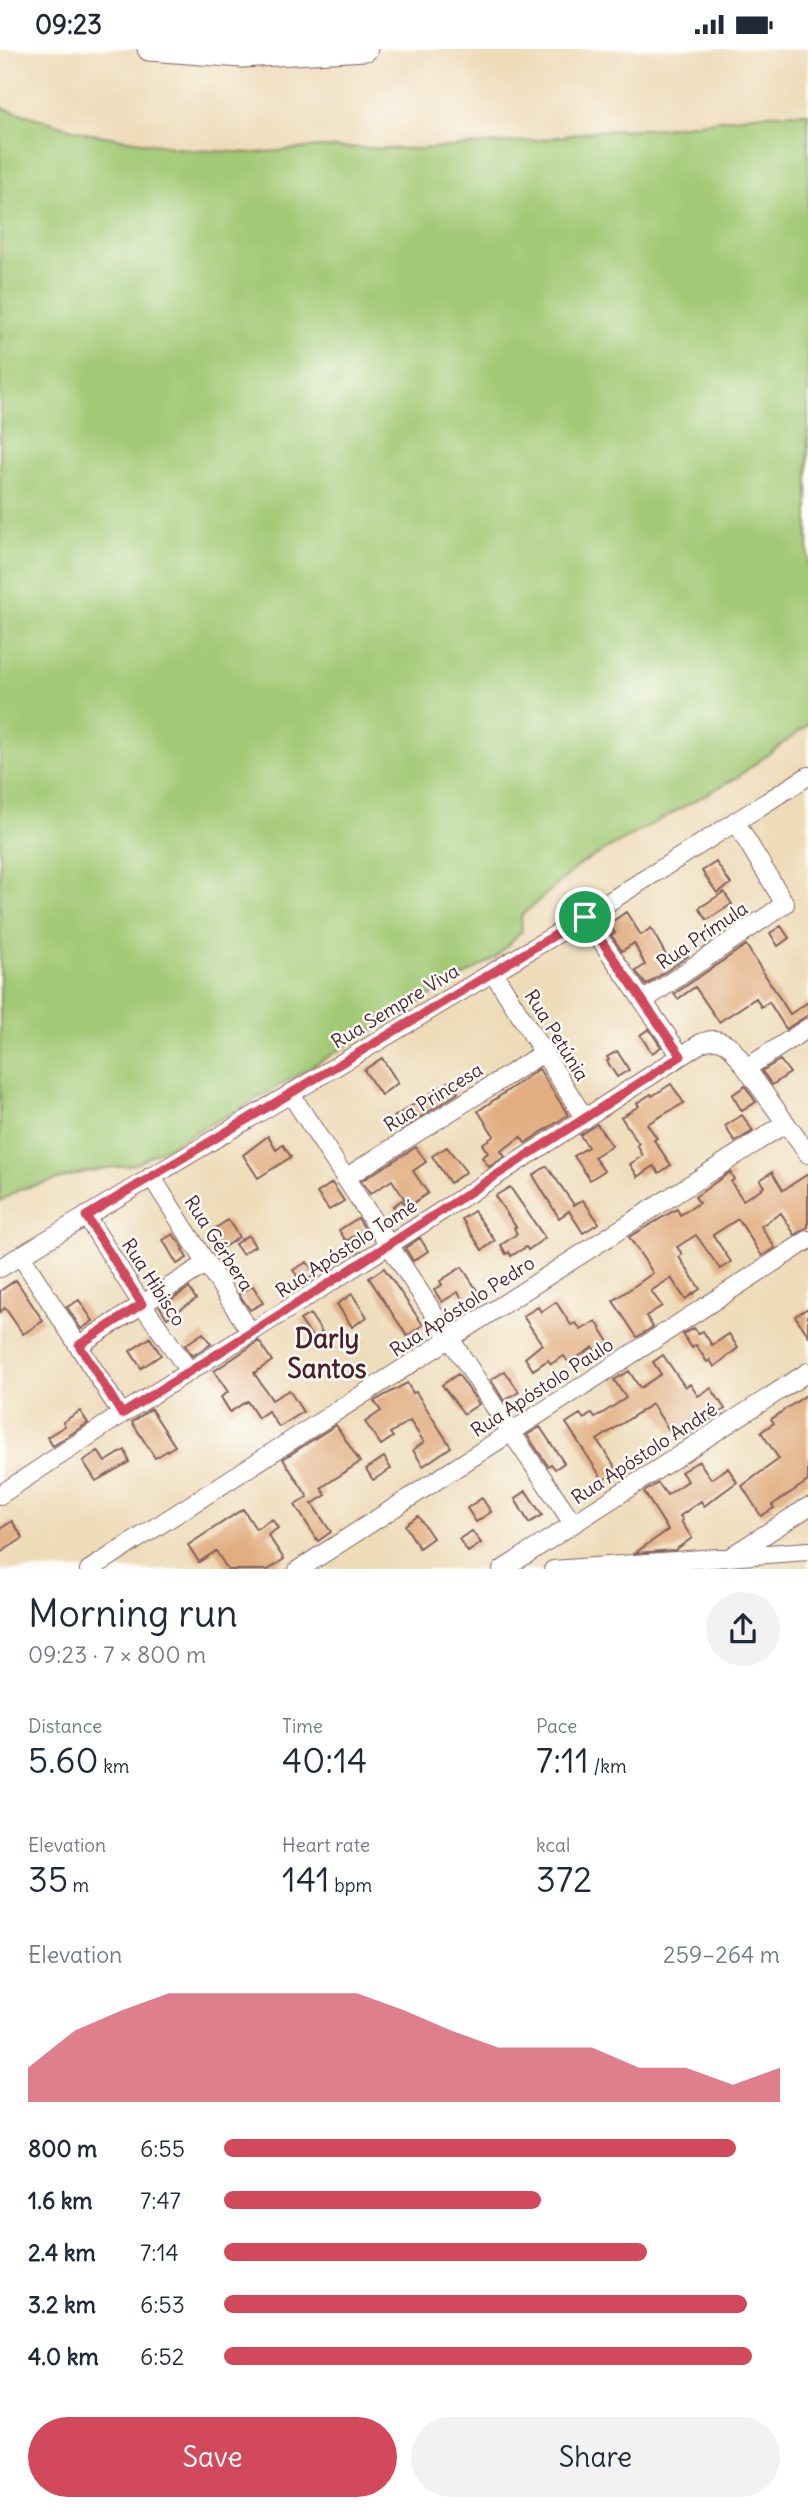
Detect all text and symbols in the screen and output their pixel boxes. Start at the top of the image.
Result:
text: 09:23 [35,8,102,41]
pin [555,887,615,947]
street label: Rua Prímula [652,896,752,974]
icon: arrive [566,898,604,936]
street label: Rua Sempre Viva [327,958,463,1054]
street label: Rua Petúnia [520,985,595,1085]
street label: Rua Princesa [379,1057,487,1137]
street label: Rua Gérbera [179,1191,259,1295]
street label: Rua Apóstolo Tomé [271,1193,421,1303]
street label: Rua Hibisco [117,1234,191,1330]
street label: Rua Apóstolo Pedro [385,1250,539,1362]
district label: Darly Santos [287,1322,367,1385]
street label: Rua Apóstolo Paulo [466,1332,618,1442]
street label: Rua Apóstolo André [567,1397,721,1509]
text: Morning run [28,1590,238,1637]
button: share [706,1592,780,1666]
text: 09:23 · 7 × 800 m [28,1640,206,1669]
text: Distance [28,1714,102,1738]
text: Time [282,1714,323,1738]
text: Pace [536,1714,577,1738]
text: 5.60 [28,1738,99,1782]
text: 40:14 [282,1738,367,1782]
text: 7:11 [536,1738,589,1782]
text: km [99,1754,130,1778]
text: /km [589,1754,627,1778]
text: Elevation [28,1833,106,1857]
text: Heart rate [282,1833,370,1857]
text: kcal [536,1833,570,1857]
text: 35 [28,1857,68,1901]
text: 141 [282,1857,330,1901]
text: 372 [536,1857,592,1901]
text: m [68,1873,89,1897]
text: bpm [330,1873,372,1897]
text: Elevation [28,1940,122,1969]
text: 259–264 m [663,1940,780,1969]
text: 800 m [28,2134,97,2163]
text: 6:55 [140,2134,185,2163]
text: 1.6 km [28,2186,93,2215]
text: 7:47 [140,2186,181,2215]
text: 2.4 km [28,2238,96,2267]
text: 7:14 [140,2238,179,2267]
text: 3.2 km [28,2290,96,2319]
text: 6:53 [140,2290,185,2319]
text: 4.0 km [28,2342,99,2371]
text: 6:52 [140,2342,184,2371]
button: Save [28,2417,397,2497]
button: Share [411,2417,780,2497]

